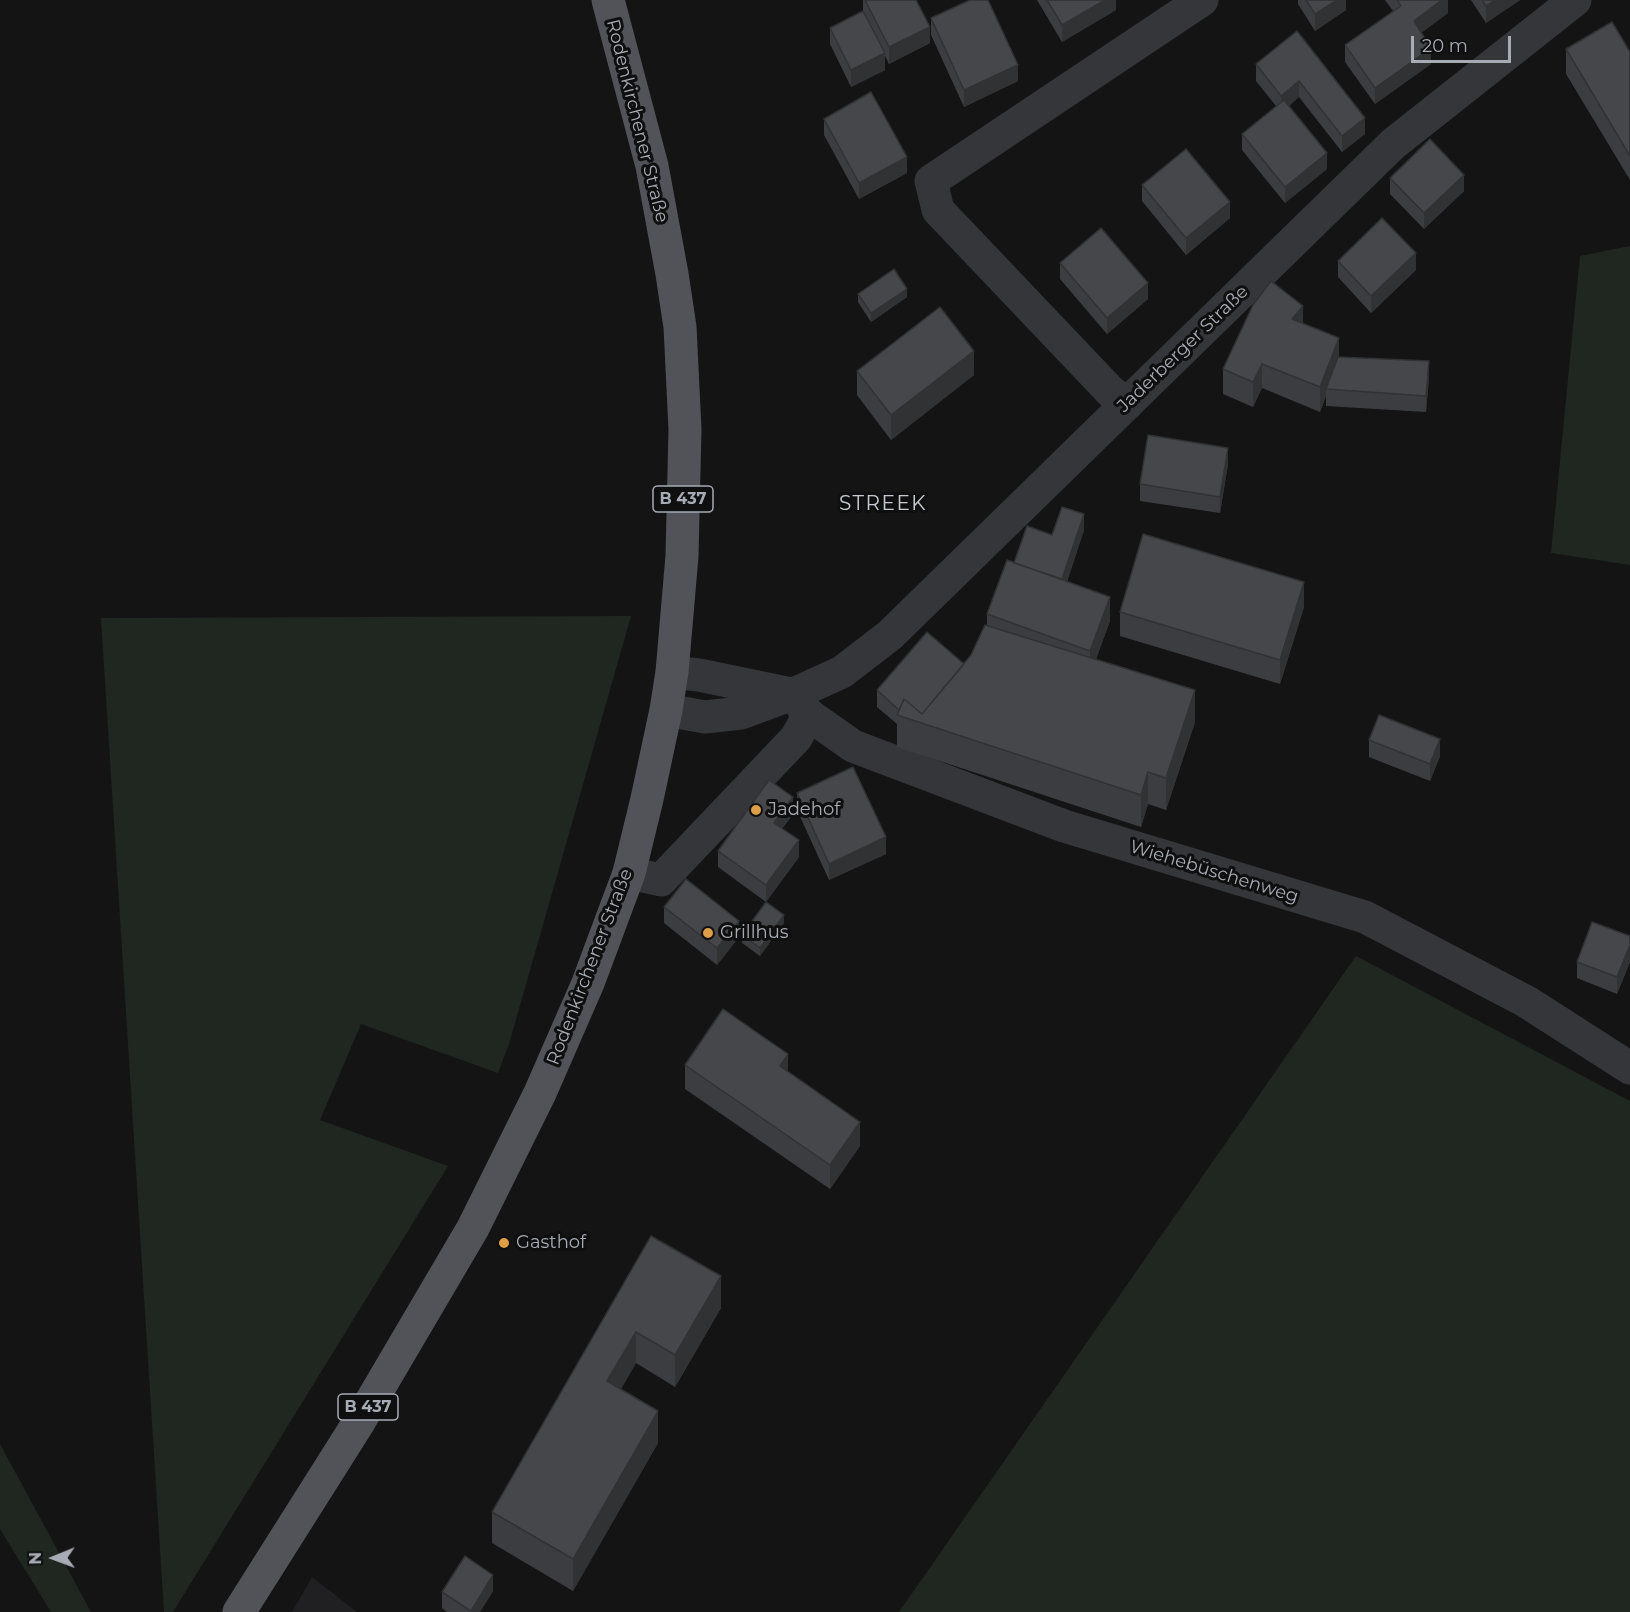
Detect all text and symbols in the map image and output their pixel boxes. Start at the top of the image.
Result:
street label: Rodenkirchener Straße [601,17,673,225]
scale bar [1414,24,1514,62]
text: 20 m [1422,35,1468,57]
street label: Jaderberger Straße [1113,281,1253,417]
road number: B 437 [653,486,713,512]
district label: STREEK [839,492,927,516]
place label: Jadehof [768,799,840,821]
marker: Jadehof [749,803,763,817]
street label: Wiehebüschenweg [1127,836,1301,908]
street label: Rodenkirchener Straße [543,866,637,1068]
place label: Grillhus [720,922,789,944]
marker: Grillhus [701,926,715,940]
place label: Gasthof [516,1232,586,1254]
marker: Gasthof [497,1236,511,1250]
road number: B 437 [338,1394,398,1420]
north arrow [24,1528,84,1588]
text: N [26,1552,45,1565]

